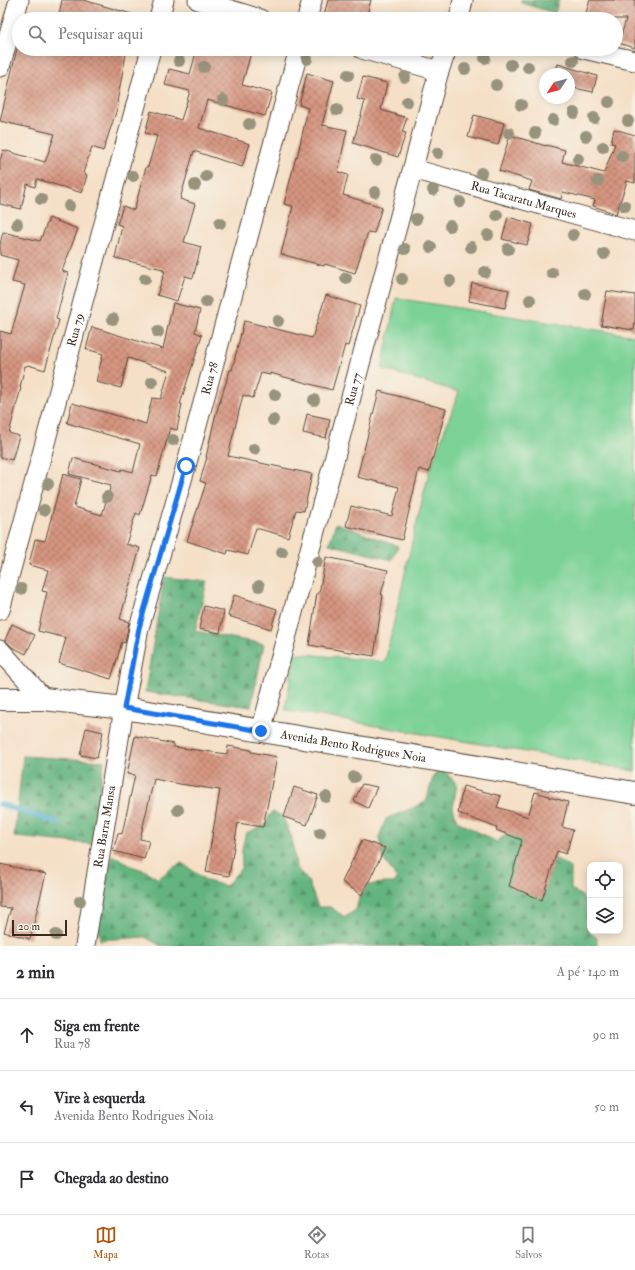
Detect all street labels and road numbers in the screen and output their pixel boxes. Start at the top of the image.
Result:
street label: Rua Tacaratu Marques [469,178,578,222]
street label: Rua 79 [64,312,87,348]
street label: Rua 78 [198,360,221,396]
street label: Rua 77 [342,371,365,407]
street label: Avenida Bento Rodrigues Noia [278,726,428,766]
street label: Rua Barra Mansa [90,783,119,869]

